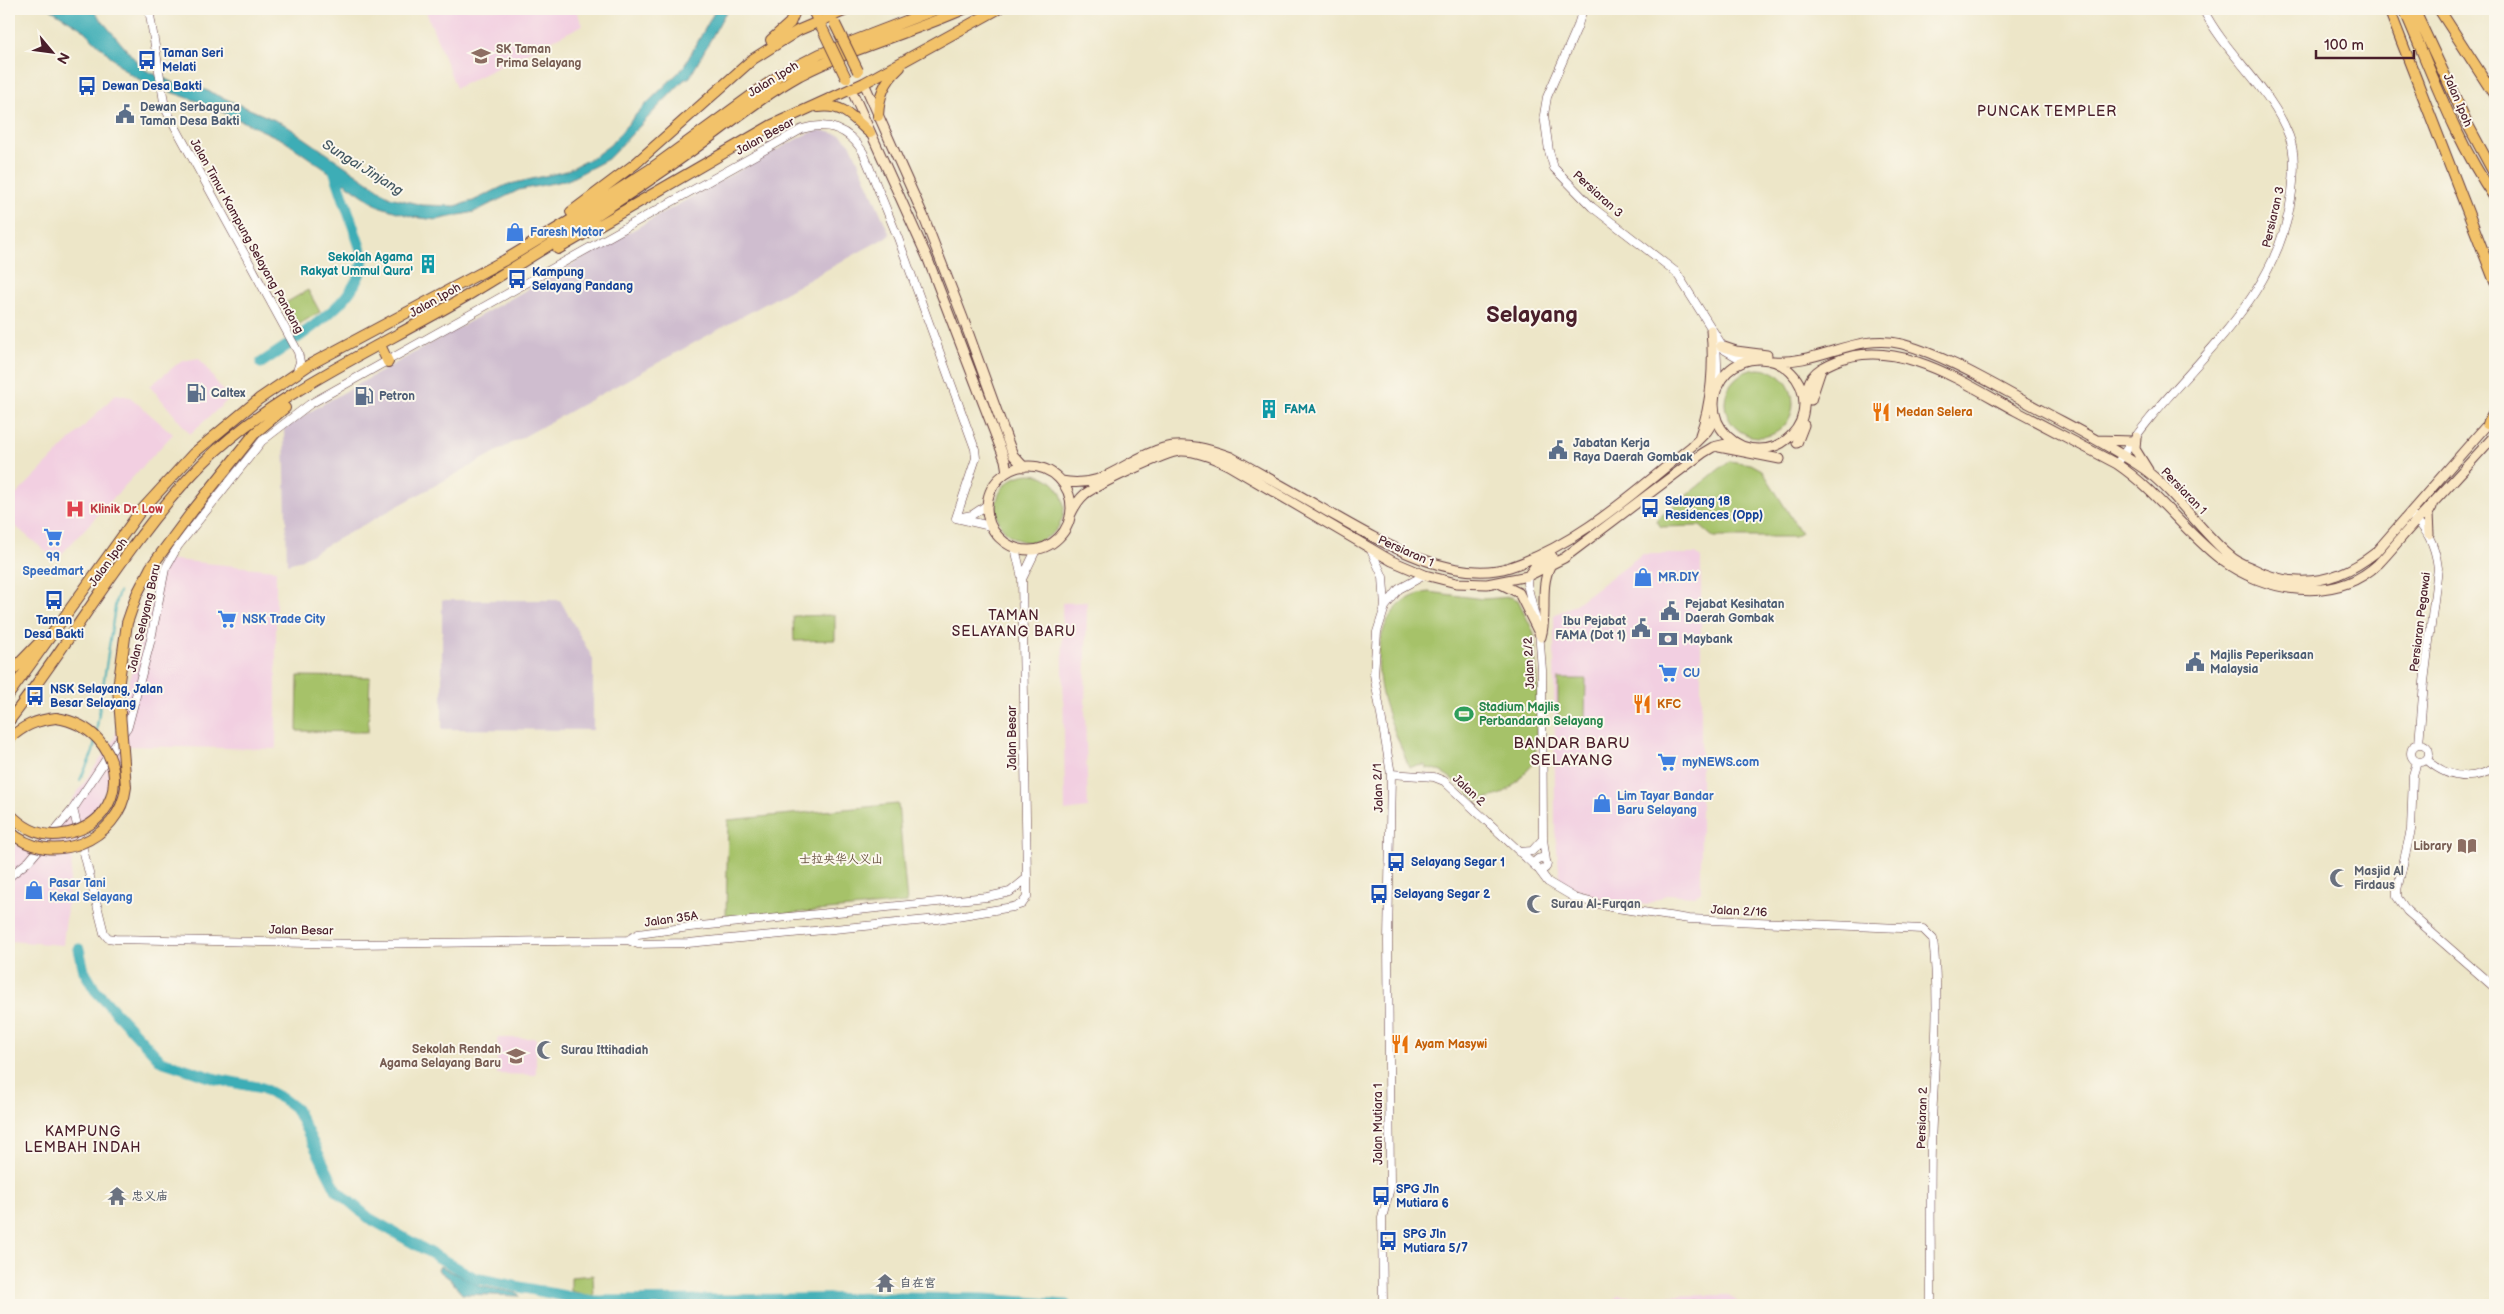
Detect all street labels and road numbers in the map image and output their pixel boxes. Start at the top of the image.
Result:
street label: Jalan Ipoh [745,58,801,101]
street label: Jalan Ipoh [2440,71,2476,129]
street label: Jalan Besar [733,114,798,159]
street label: Jalan Timur Kampung Selayang Pandang [187,136,307,336]
street label: Persiaran 3 [1569,168,1626,221]
street label: Persiaran 3 [2259,185,2288,249]
street label: Jalan Ipoh [407,280,464,321]
street label: Persiaran 1 [2158,465,2210,518]
street label: Persiaran 1 [1376,532,1436,570]
street label: Jalan Ipoh [86,535,131,589]
street label: Jalan Selayang Baru [125,563,164,674]
street label: Persiaran Pegawai [2407,571,2434,673]
street label: Jalan 2/2 [1521,637,1538,689]
street label: Jalan Besar [1005,705,1020,770]
street label: Jalan 2/1 [1370,763,1387,813]
street label: Jalan 2 [1449,771,1488,809]
street label: Jalan 2/16 [1710,903,1768,920]
street label: Jalan 35A [643,908,699,931]
street label: Jalan Besar [269,922,334,939]
street label: Jalan Mutiara 1 [1371,1083,1386,1165]
street label: Persiaran 2 [1914,1087,1931,1149]

